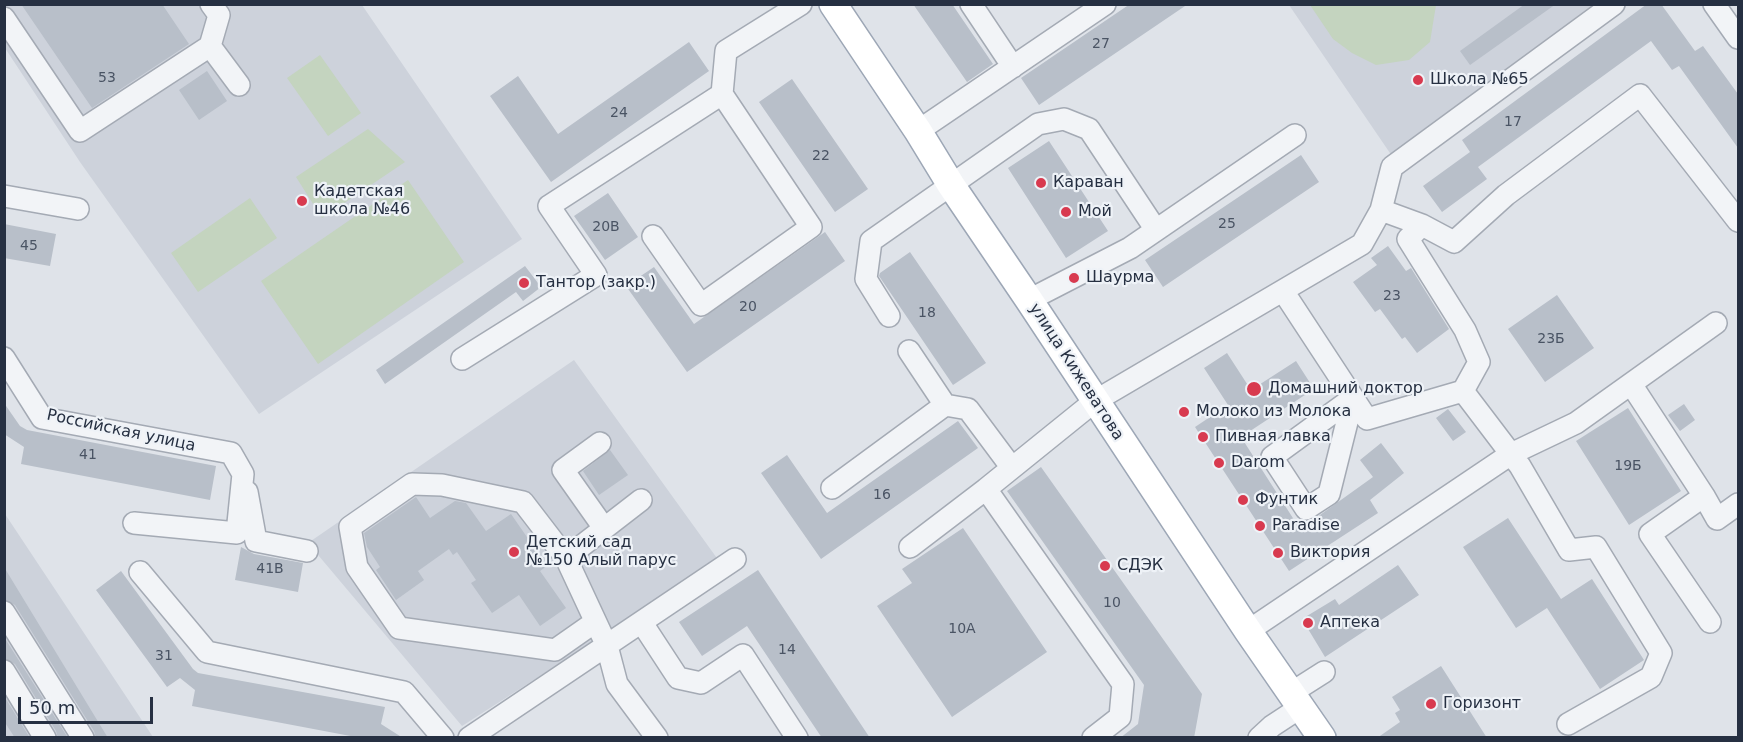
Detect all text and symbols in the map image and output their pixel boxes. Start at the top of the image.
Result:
house number: 27 [1092,36,1110,52]
house number: 53 [98,70,116,86]
place label: Школа №65 [1430,70,1529,90]
marker: Школа №65 [1411,73,1425,87]
house number: 24 [610,105,628,121]
house number: 17 [1504,114,1522,130]
house number: 22 [812,148,830,164]
place label: Караван [1053,173,1124,193]
marker: Караван [1034,176,1048,190]
place label: Кадетская школа №46 [314,182,410,220]
marker: Кадетская школа №46 [295,194,309,208]
place label: Мой [1078,202,1112,222]
marker: Мой [1059,205,1073,219]
house number: 25 [1218,216,1236,232]
house number: 20В [592,219,620,235]
house number: 45 [20,238,38,254]
place label: Шаурма [1086,268,1154,288]
marker: Шаурма [1067,271,1081,285]
place label: Тантор (закр.) [536,273,656,293]
marker: Тантор (закр.) [517,276,531,290]
house number: 23 [1383,288,1401,304]
house number: 20 [739,299,757,315]
street label: улица Кижеватова [1025,300,1127,444]
house number: 18 [918,305,936,321]
house number: 23Б [1537,331,1565,347]
place label: Домашний доктор [1268,379,1423,399]
marker: Домашний доктор [1245,380,1263,398]
place label: Молоко из Молока [1196,402,1351,422]
marker: Молоко из Молока [1177,405,1191,419]
street label: Российская улица [45,406,197,456]
place label: Пивная лавка [1215,427,1331,447]
marker: Пивная лавка [1196,430,1210,444]
house number: 41 [79,447,97,463]
place label: Darom [1231,453,1285,473]
marker: Darom [1212,456,1226,470]
house number: 19Б [1614,458,1642,474]
house number: 16 [873,487,891,503]
place label: Фунтик [1255,490,1318,510]
marker: Фунтик [1236,493,1250,507]
place label: Paradise [1272,516,1340,536]
marker: Paradise [1253,519,1267,533]
place label: Детский сад №150 Алый парус [526,533,676,571]
place label: Виктория [1290,543,1370,563]
marker: Детский сад №150 Алый парус [507,545,521,559]
marker: Виктория [1271,546,1285,560]
place label: СДЭК [1117,556,1163,576]
marker: СДЭК [1098,559,1112,573]
house number: 41В [256,561,284,577]
house number: 10 [1103,595,1121,611]
place label: Аптека [1320,613,1380,633]
marker: Аптека [1301,616,1315,630]
house number: 10А [948,621,976,637]
house number: 14 [778,642,796,658]
house number: 31 [155,648,173,664]
scale bar [21,685,156,723]
place label: Горизонт [1443,694,1521,714]
text: 50 m [29,697,75,718]
marker: Горизонт [1424,697,1438,711]

